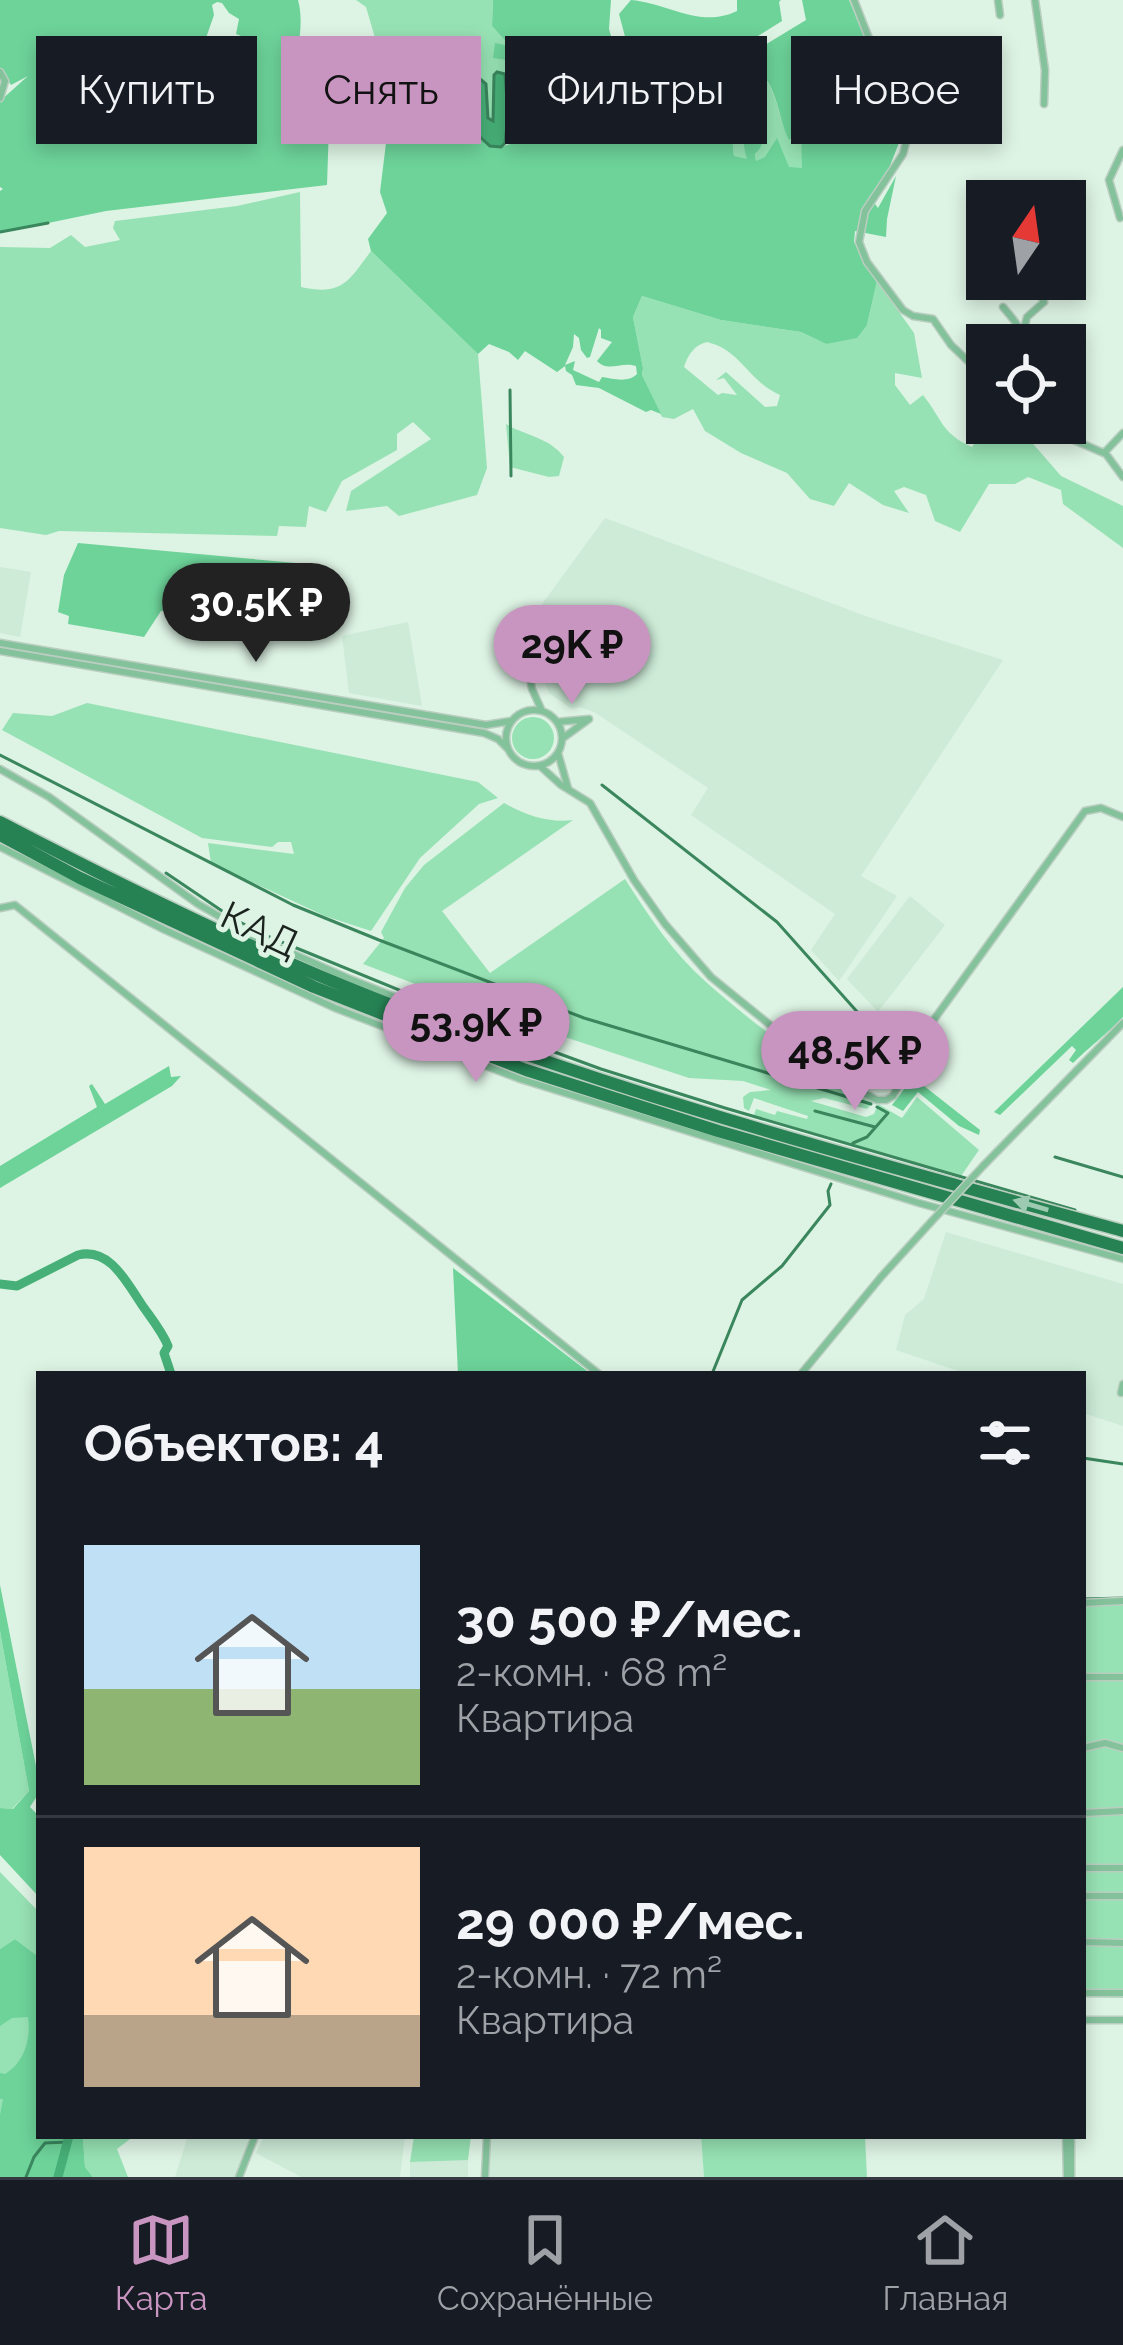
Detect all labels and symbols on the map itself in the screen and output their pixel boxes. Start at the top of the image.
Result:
north arrow [966,180,1086,300]
pin: 30.5K ₽ [145,563,367,665]
pin: 29K ₽ [488,605,656,707]
street label: КАД [214,891,306,967]
pin: 53.9K ₽ [365,983,587,1085]
pin: 48.5K ₽ [744,1011,966,1113]
one-way arrow [1012,1195,1049,1214]

